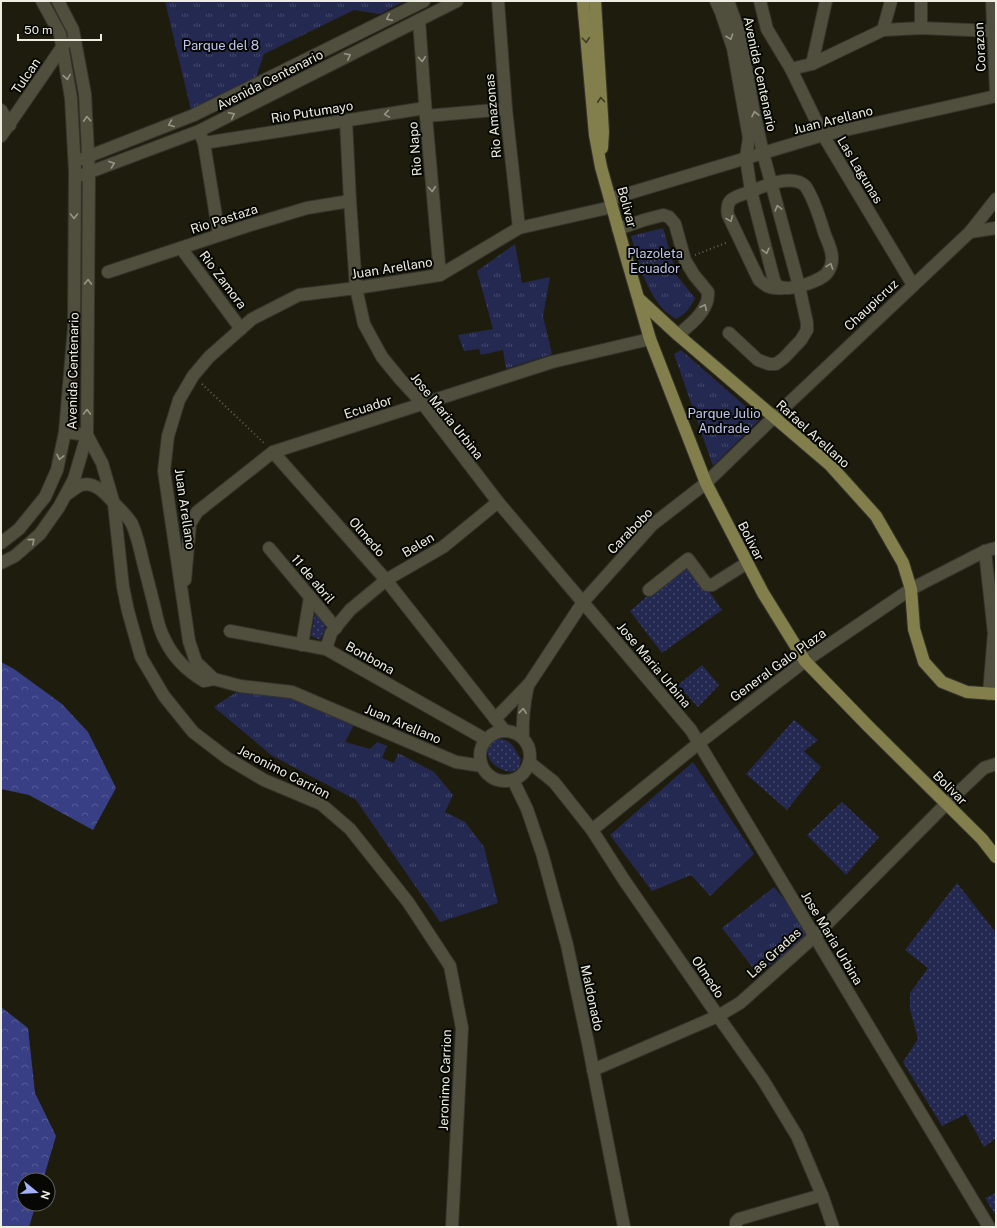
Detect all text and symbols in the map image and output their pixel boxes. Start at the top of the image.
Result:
one-way arrow [385,13,393,21]
street label: Avenida Centenario [740,15,780,133]
scale bar [18,16,101,42]
street label: Corazon [971,22,989,72]
text: 50 m [24,23,52,37]
one-way arrow [725,34,733,41]
one-way arrow [582,37,591,43]
park label: Parque del 8 [183,38,259,53]
street label: Avenida Centenario [214,47,326,113]
one-way arrow [344,53,351,61]
street label: Tulcan [9,55,43,97]
one-way arrow [417,56,426,62]
street label: Rio Amazonas [482,73,504,159]
one-way arrow [62,74,71,80]
one-way arrow [597,97,605,103]
street label: Rio Putumayo [270,98,354,126]
street label: Juan Arellano [792,103,874,137]
one-way arrow [384,109,390,118]
one-way arrow [751,111,759,118]
one-way arrow [228,112,235,120]
one-way arrow [82,116,91,122]
one-way arrow [167,119,175,127]
street label: Rio Napo [405,121,425,177]
street label: Las Lagunas [834,134,886,206]
one-way arrow [108,160,115,168]
street label: Bolivar [614,185,640,229]
one-way arrow [428,186,437,192]
street label: Rio Pastaza [189,201,259,237]
one-way arrow [774,204,783,211]
one-way arrow [70,213,79,219]
one-way arrow [726,215,734,222]
park label: Plazoleta Ecuador [627,246,683,276]
street label: Rio Zamora [196,248,250,312]
one-way arrow [762,248,770,254]
street label: Juan Arellano [350,254,434,282]
one-way arrow [825,262,834,269]
street label: Chaupicruz [841,276,901,334]
one-way arrow [84,279,92,285]
one-way arrow [699,303,707,311]
street label: Avenida Centenario [64,312,82,430]
street label: Jose Maria Urbina [408,370,486,462]
street label: Ecuador [342,392,394,422]
street label: Rafael Arellano [773,397,853,471]
park label: Parque Julio Andrade [687,406,761,436]
one-way arrow [83,409,91,415]
one-way arrow [56,454,64,460]
street label: Juan Arellano [172,468,198,550]
street label: Carabobo [604,505,656,557]
street label: Olmedo [346,514,388,560]
street label: Bolivar [735,519,767,563]
street label: Belen [399,530,437,560]
one-way arrow [28,538,35,545]
street label: 11 de abril [288,552,338,606]
street label: Jose Maria Urbina [614,619,694,711]
street label: General Galo Plaza [727,625,829,705]
street label: Bonbona [343,638,397,678]
street label: Juan Arellano [362,701,444,747]
one-way arrow [519,708,528,714]
street label: Jeronimo Carrion [235,742,333,802]
street label: Bolivar [930,768,970,808]
street label: Jose Maria Urbina [798,888,866,988]
street label: Las Gradas [744,925,804,981]
street label: Olmedo [689,953,727,1001]
street label: Maldonado [578,964,606,1032]
street label: Jeronimo Carrion [436,1029,454,1131]
north arrow [16,1172,56,1212]
text: N [38,1189,53,1201]

